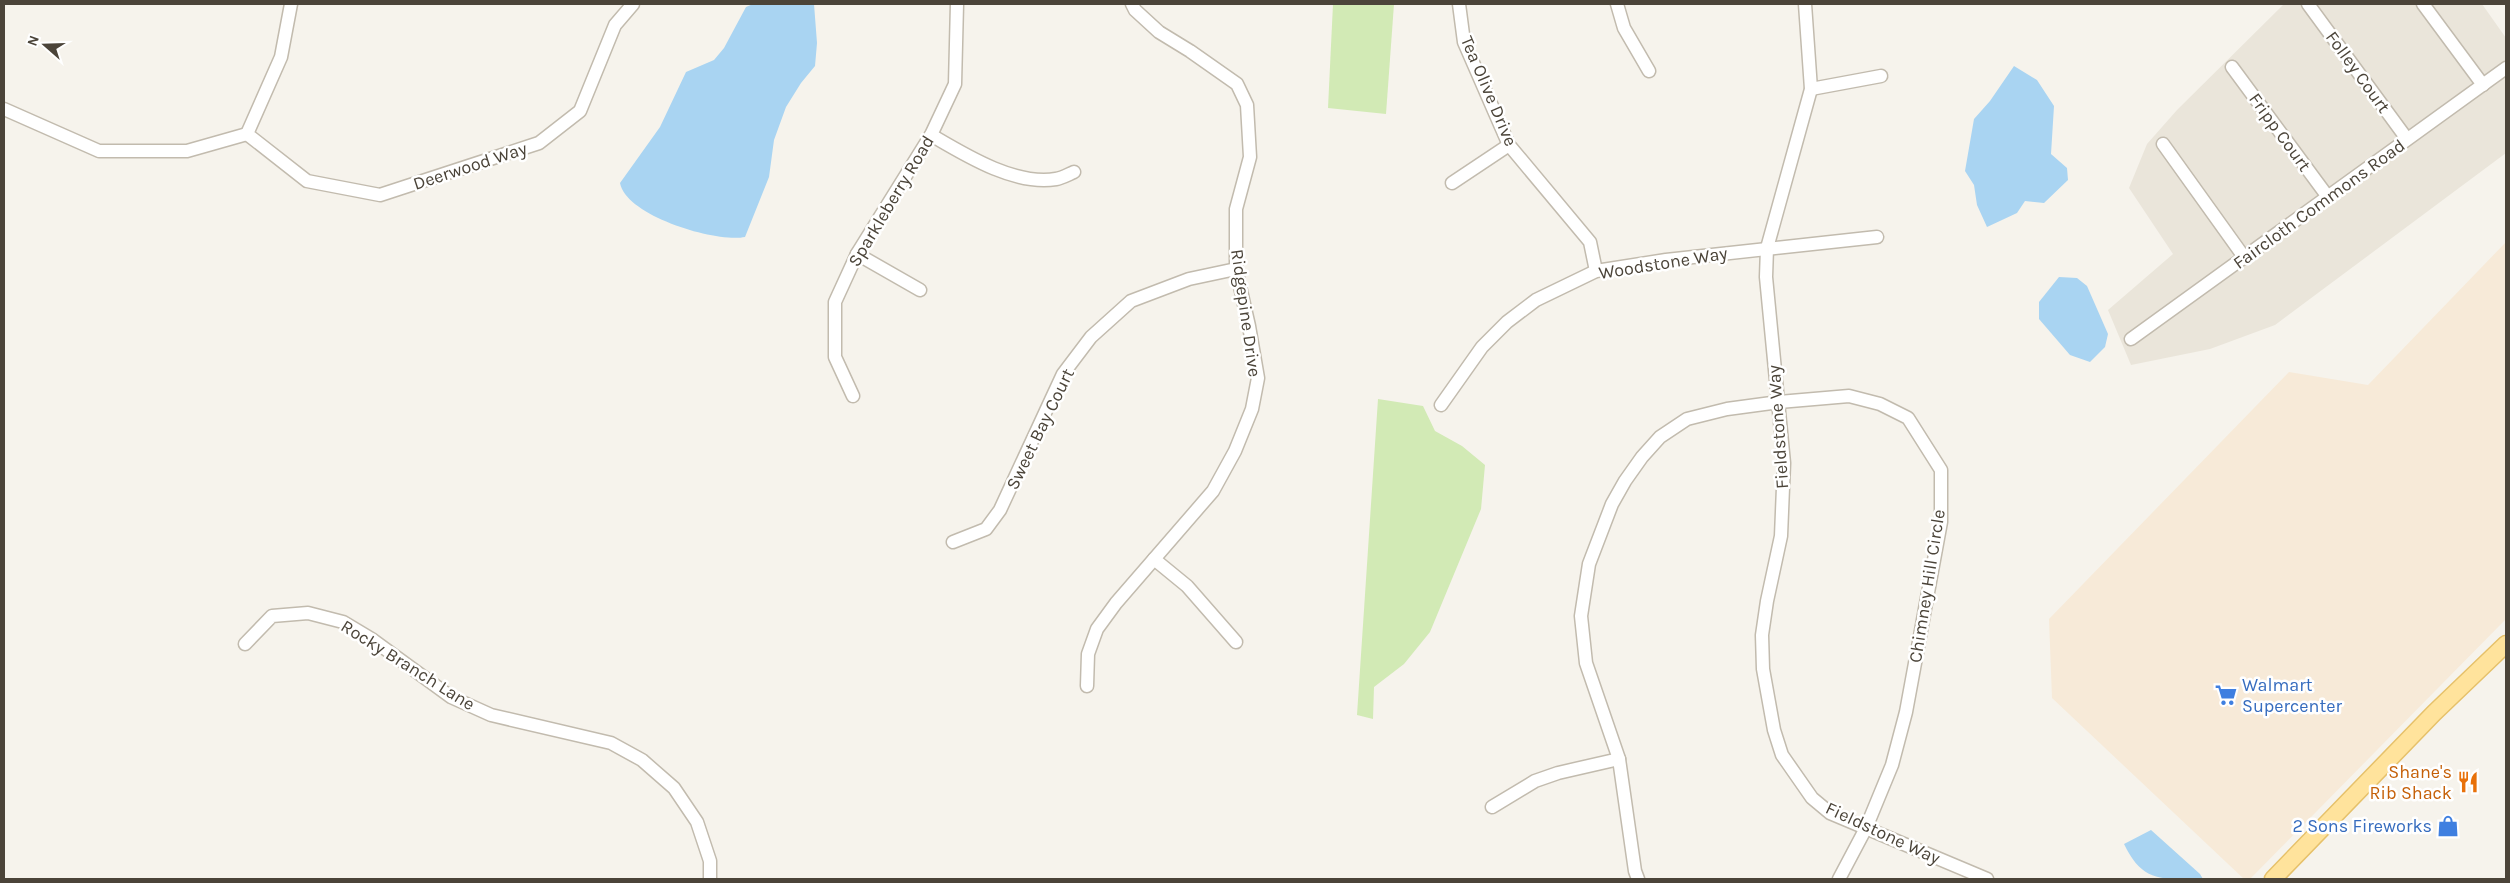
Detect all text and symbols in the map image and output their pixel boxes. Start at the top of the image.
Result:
north arrow [20,20,70,70]
street label: Folley Court [2321,27,2395,117]
text: N [24,33,43,48]
street label: Tea Olive Drive [1456,33,1522,149]
street label: Fripp Court [2244,88,2316,176]
street label: Sparkleberry Road [843,131,939,271]
street label: Faircloth Commons Road [2229,134,2409,274]
street label: Deerwood Way [410,137,530,195]
street label: Woodstone Way [1597,242,1730,284]
street label: Ridgepine Drive [1226,248,1266,378]
street label: Fieldstone Way [1763,364,1793,490]
street label: Sweet Bay Court [1001,365,1079,493]
street label: Chimney Hill Circle [1904,508,1950,664]
street label: Rocky Branch Lane [337,615,479,715]
place label: Walmart Supercenter [2242,674,2342,717]
supermarket icon: Walmart Supercenter [2213,682,2239,708]
place label: Shane's Rib Shack [2370,761,2452,804]
restaurant icon: Shane's Rib Shack [2455,769,2481,795]
street label: Fieldstone Way [1822,797,1944,869]
shop icon: 2 Sons Fireworks [2435,813,2461,839]
place label: 2 Sons Fireworks [2292,815,2432,837]

